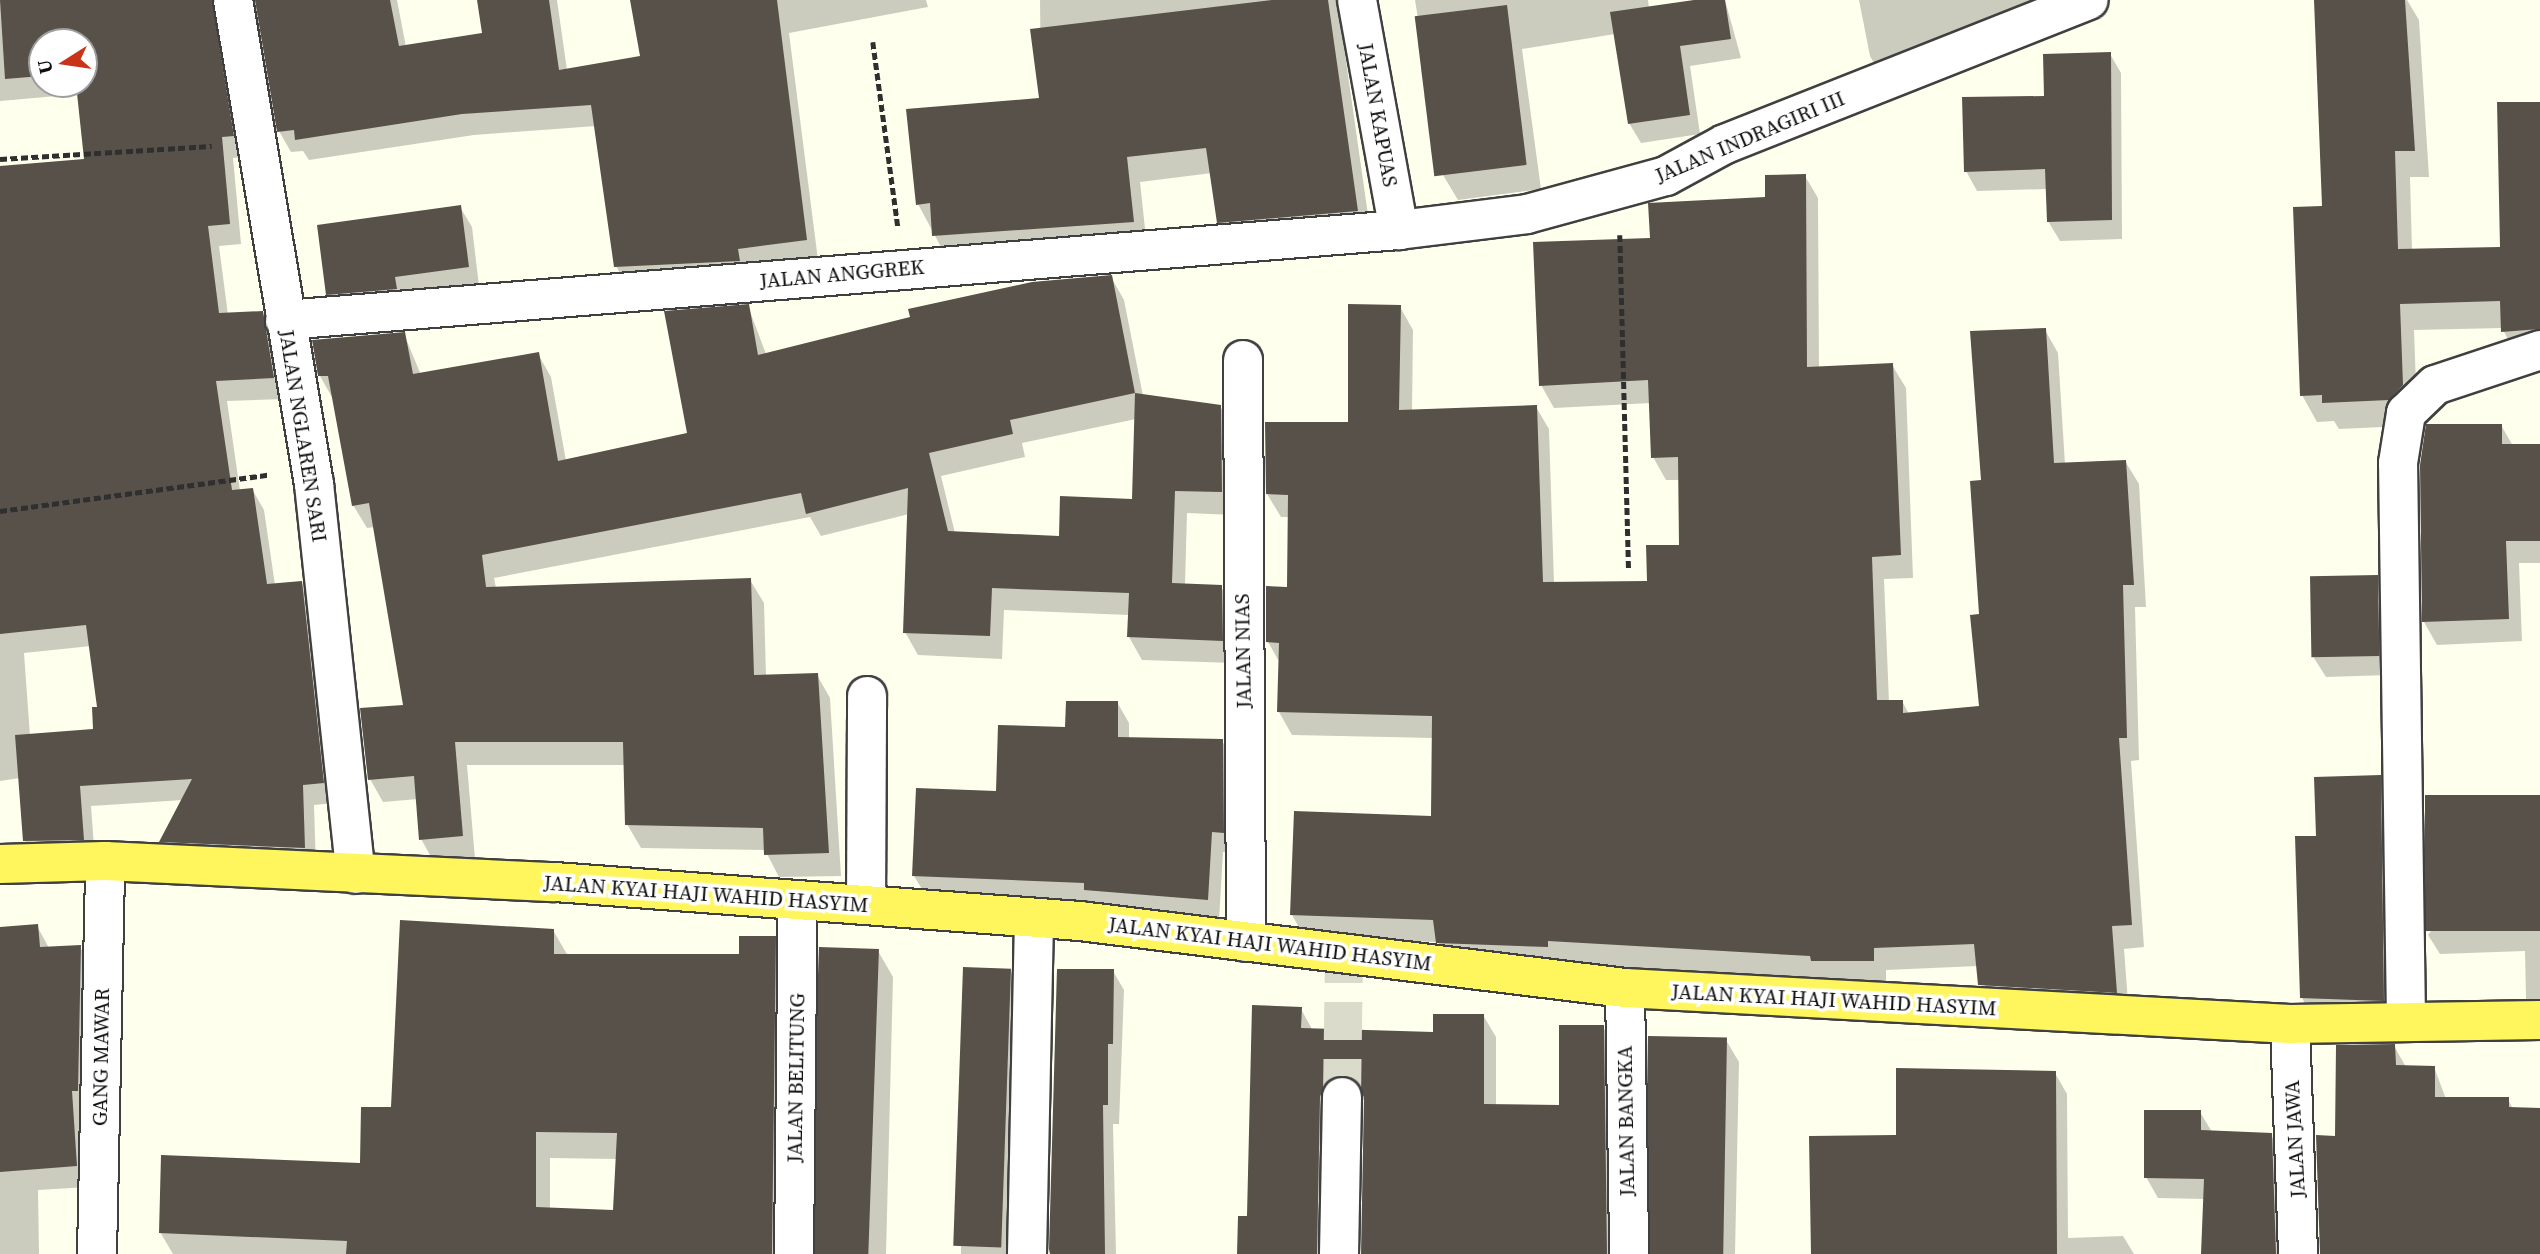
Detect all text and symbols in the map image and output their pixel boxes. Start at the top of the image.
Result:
north arrow [28,28,98,98]
street label: JALAN KAPUAS [1353,41,1403,189]
text: U [30,57,59,76]
street label: JALAN INDRAGIRI III [1652,86,1848,188]
street label: JALAN ANGGREK [759,254,925,294]
street label: JALAN NGLAREN SARI [274,328,332,544]
street label: JALAN NIAS [1229,593,1257,709]
street label: JALAN KYAI HAJI WAHID HASYIM [542,870,870,918]
street label: JALAN KYAI HAJI WAHID HASYIM [1107,912,1433,976]
street label: JALAN KYAI HAJI WAHID HASYIM [1671,979,1997,1021]
street label: GANG MAWAR [87,988,115,1126]
street label: JALAN BELITUNG [782,993,810,1163]
street label: JALAN BANGKA [1612,1045,1640,1197]
street label: JALAN JAWA [2279,1079,2311,1199]

